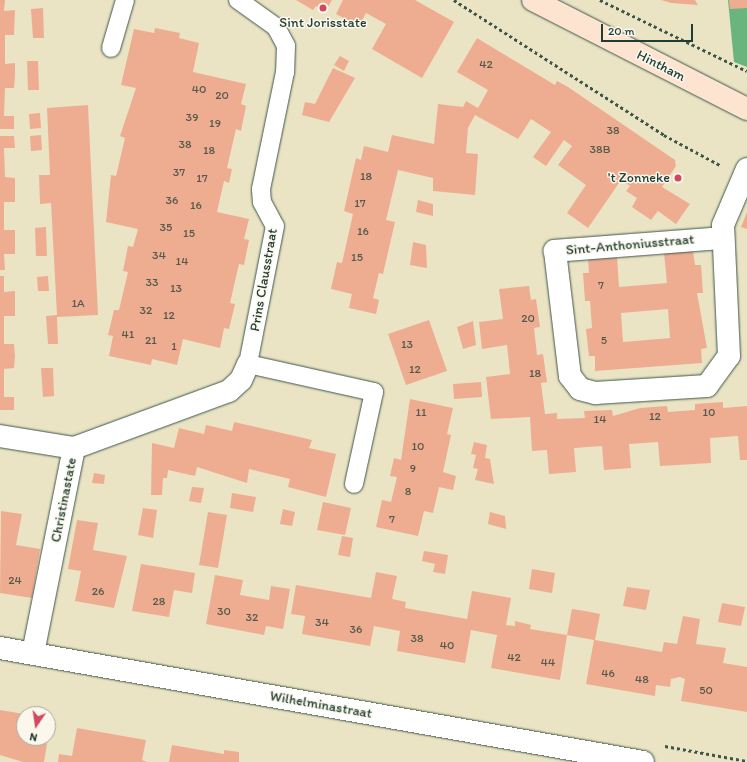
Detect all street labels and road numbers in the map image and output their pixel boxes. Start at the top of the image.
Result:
street label: Hintham [634,47,688,85]
street label: Prins Clausstraat [247,227,281,333]
street label: Sint-Anthoniusstraat [565,231,695,259]
street label: Christinastate [48,456,80,544]
street label: Wilhelminastraat [269,688,373,722]

